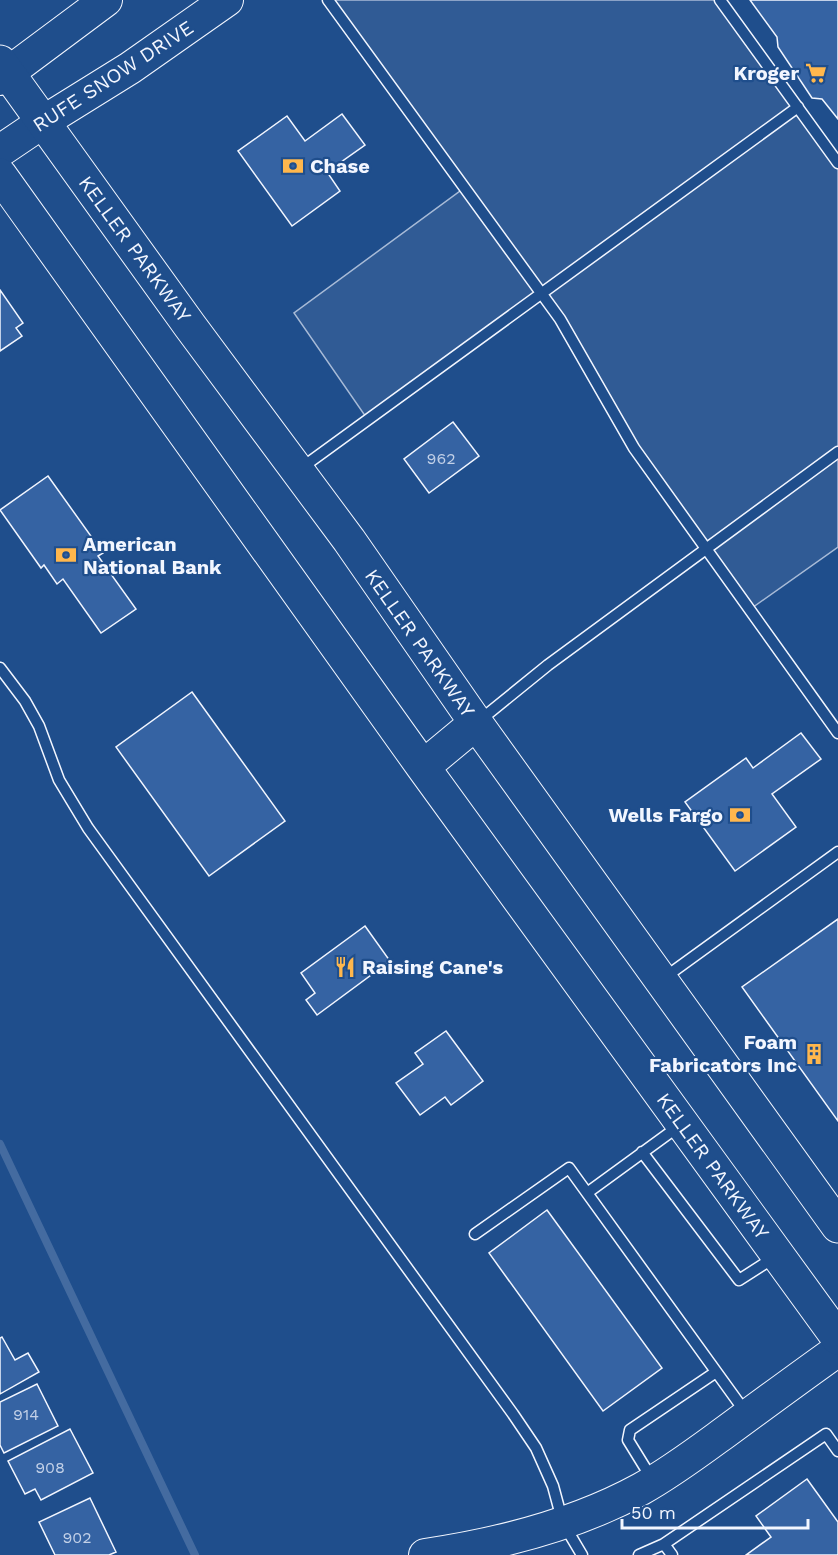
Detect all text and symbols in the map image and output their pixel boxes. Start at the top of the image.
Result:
street label: RUFE SNOW DRIVE [28,15,198,137]
place label: Kroger [733,61,799,85]
supermarket icon: Kroger [804,61,828,85]
bank icon: Chase [281,154,305,178]
place label: Chase [310,154,370,178]
street label: KELLER PARKWAY [74,171,197,327]
house number: 962 [427,449,455,468]
place label: American National Bank [83,532,222,579]
bank icon: American National Bank [54,543,78,567]
street label: KELLER PARKWAY [360,564,480,722]
place label: Wells Fargo [609,803,723,827]
bank icon: Wells Fargo [728,803,752,827]
restaurant icon: Raising Cane's [333,955,357,979]
place label: Raising Cane's [362,955,504,979]
place label: Foam Fabricators Inc [649,1030,797,1077]
building icon: Foam Fabricators Inc [802,1042,826,1066]
street label: KELLER PARKWAY [652,1088,775,1244]
house number: 914 [13,1405,39,1424]
house number: 908 [35,1458,65,1477]
scale bar [622,1492,808,1530]
text: 50 m [631,1502,676,1523]
house number: 902 [62,1528,92,1547]

